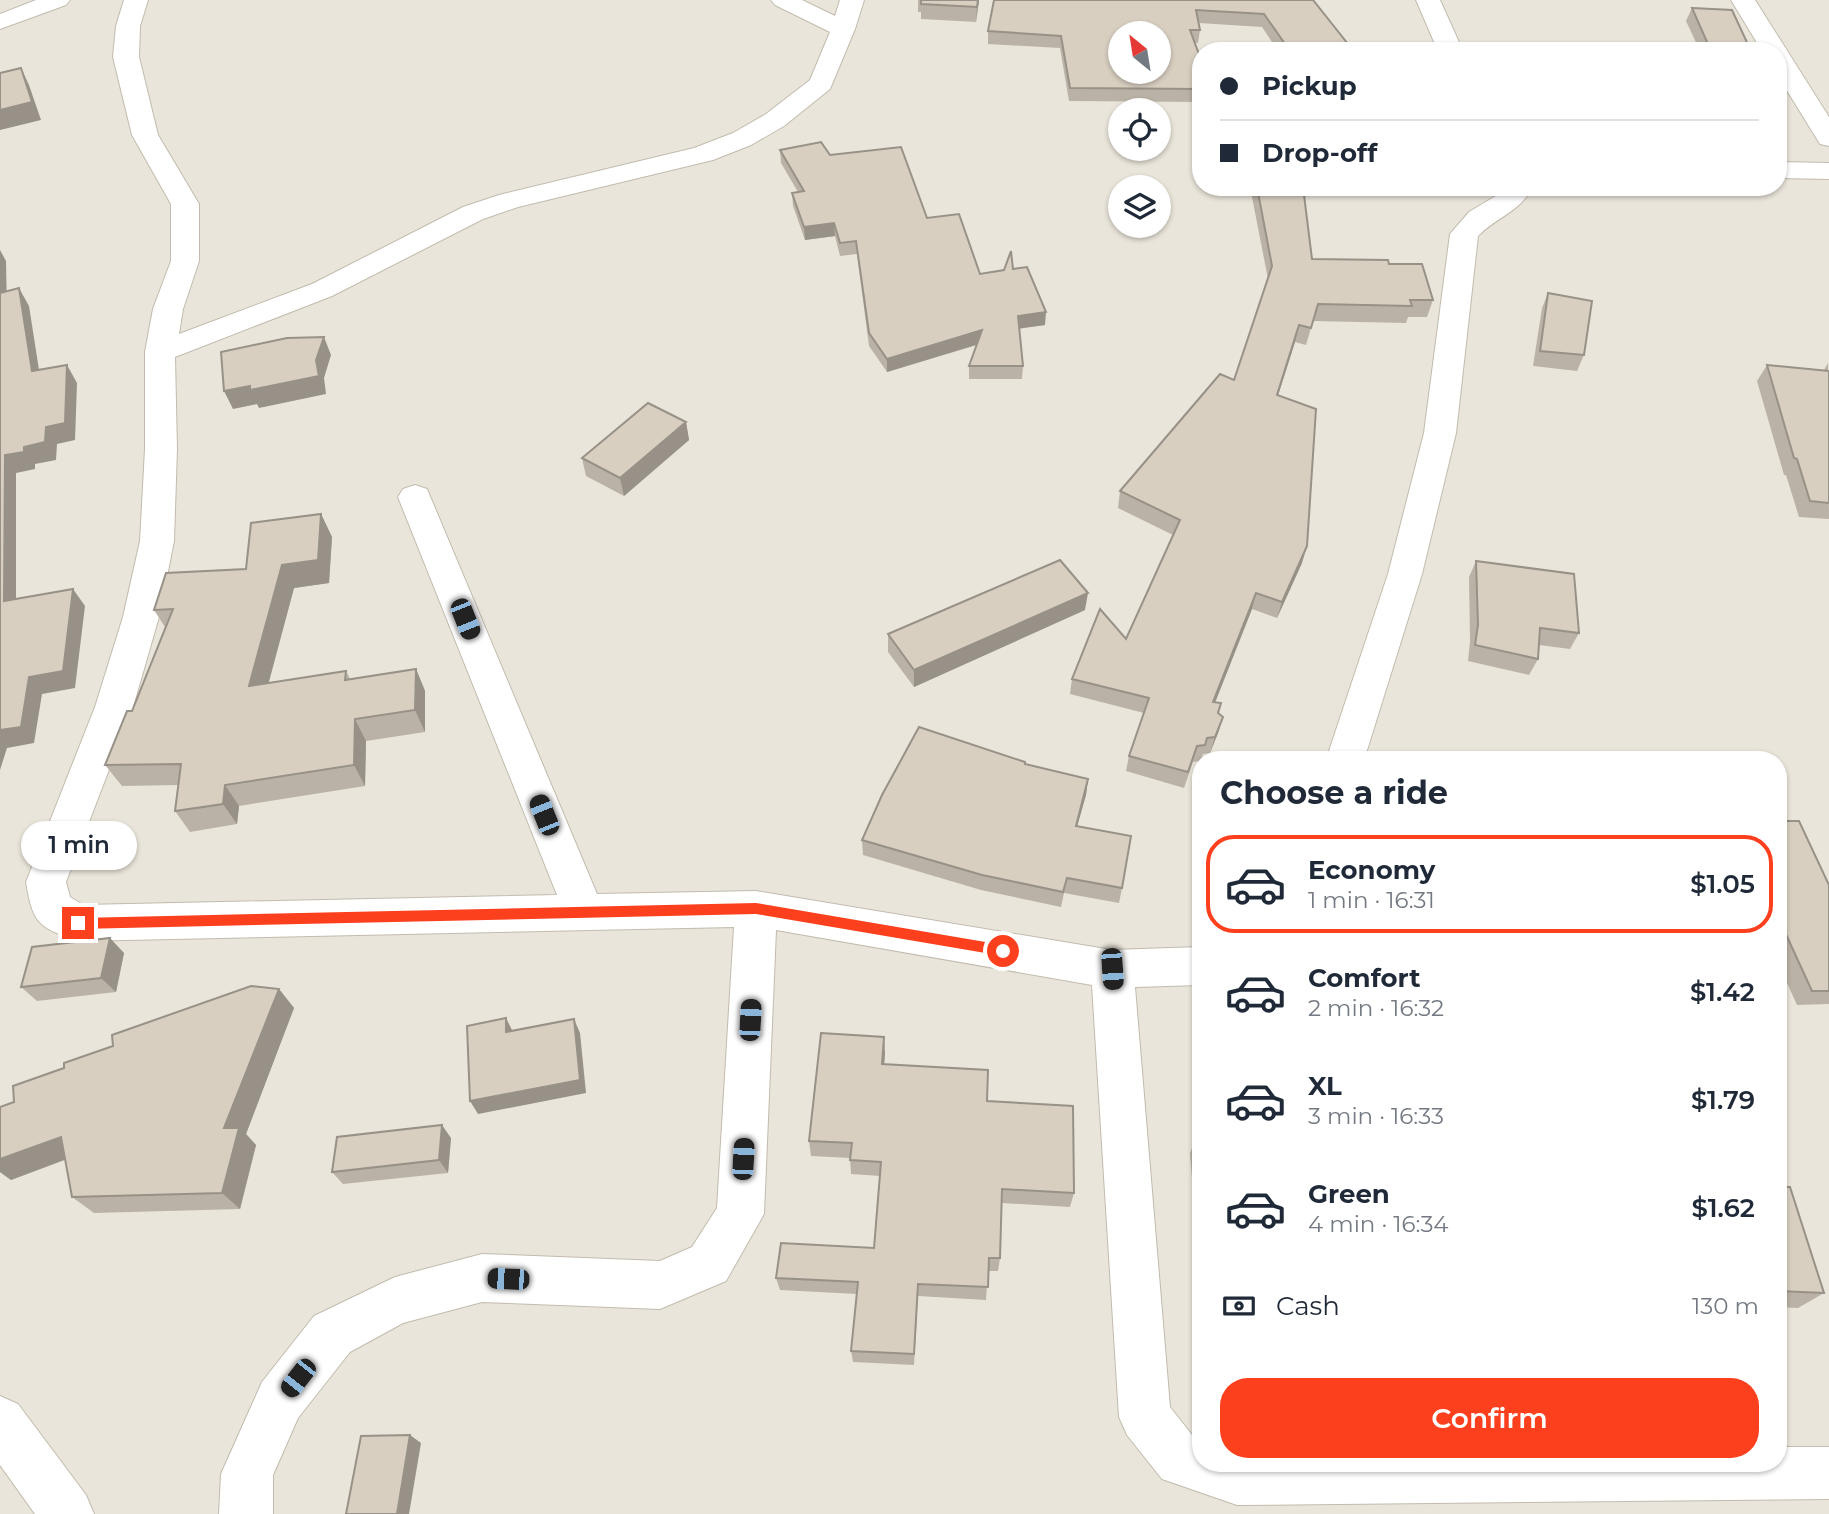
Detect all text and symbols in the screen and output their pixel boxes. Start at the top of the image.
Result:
north arrow [1108,21,1171,84]
map controls [1108,21,1171,238]
text: Pickup [1262,70,1357,102]
button: locate [1108,98,1171,161]
text: Drop-off [1262,137,1377,169]
button: layers [1108,175,1171,238]
car [448,596,483,642]
text: Choose a ride [1220,773,1448,812]
car [527,792,562,838]
callout: 1 min [20,822,136,870]
text: 1 min [48,831,110,859]
icon: car [1224,853,1287,916]
text: Economy [1308,854,1435,886]
text: $1.05 [1690,868,1755,900]
text: 1 min · 16:31 [1308,886,1435,914]
route end [62,907,94,939]
route start [987,935,1019,967]
car [1101,947,1124,991]
icon: car [1224,961,1287,1024]
text: Comfort [1308,962,1420,994]
text: $1.42 [1690,976,1755,1008]
text: 2 min · 16:32 [1308,994,1444,1022]
car [739,998,762,1042]
icon: car [1224,1069,1287,1132]
text: XL [1308,1070,1342,1102]
text: $1.79 [1691,1084,1755,1116]
text: 3 min · 16:33 [1308,1102,1444,1130]
car [732,1137,755,1181]
icon: car [1224,1177,1287,1240]
text: Green [1308,1178,1390,1210]
text: $1.62 [1692,1192,1755,1224]
text: 4 min · 16:34 [1308,1210,1449,1238]
car [487,1268,530,1290]
icon: cash [1220,1287,1258,1325]
text: Cash [1276,1290,1340,1322]
text: 130 m [1692,1292,1759,1320]
car [277,1355,320,1401]
button: Confirm [1220,1378,1759,1458]

